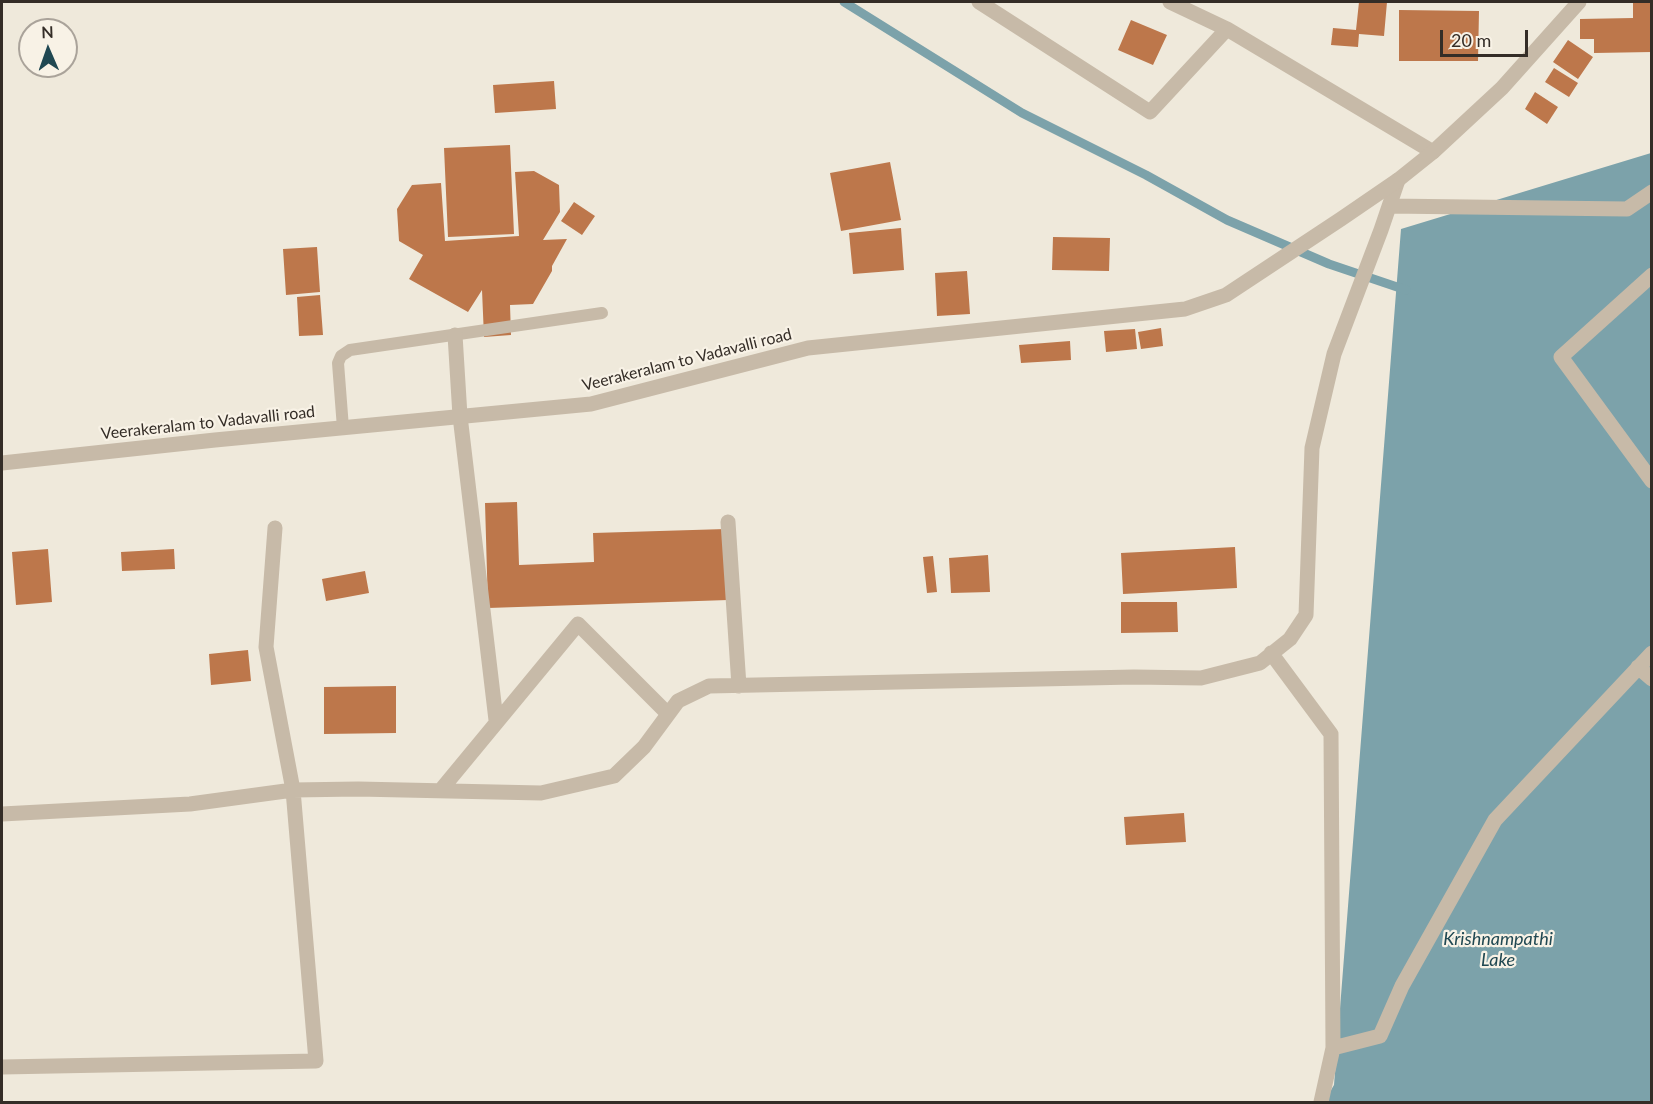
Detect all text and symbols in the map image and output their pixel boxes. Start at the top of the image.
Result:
north arrow [18,18,78,78]
scale bar [1443,18,1532,56]
text: N [41,22,54,41]
text: 20 m [1451,29,1491,51]
street label: Veerakeralam to Vadavalli road [580,325,794,395]
street label: Veerakeralam to Vadavalli road [100,402,316,444]
water label: Krishnampathi Lake [1443,928,1553,970]

